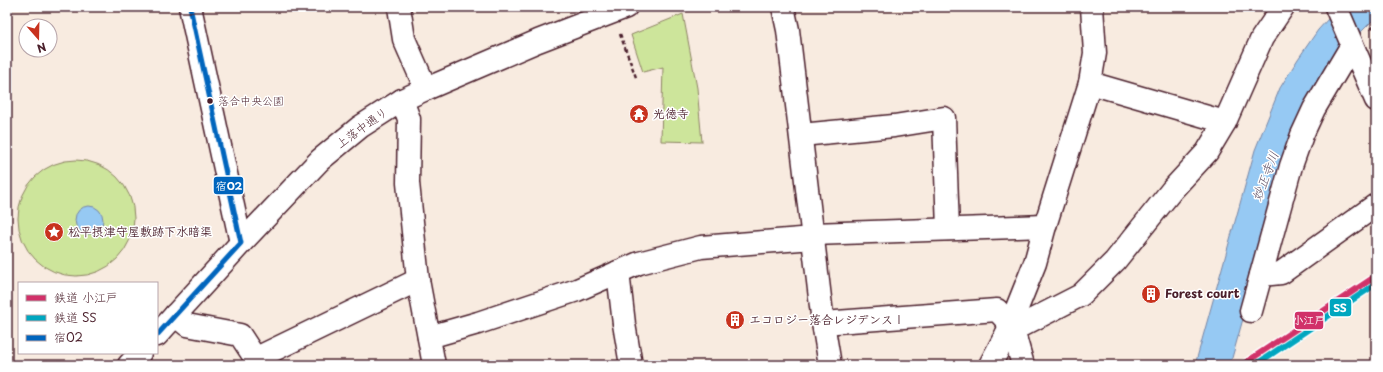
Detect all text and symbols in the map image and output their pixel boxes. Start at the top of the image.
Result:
north arrow [18,18,58,58]
text: N [34,38,49,57]
place label: 落合中央公園 [218,92,284,109]
marker: 落合中央公園 [205,96,215,106]
street label: 上落中通り [332,102,391,152]
temple icon: 光徳寺 [628,103,650,125]
place label: 光徳寺 [653,104,689,122]
water label: 妙正寺川 [1246,148,1283,204]
line badge: 宿02 [213,176,244,195]
text: 宿02 [216,177,243,194]
place icon: 松平摂津守屋敷跡下水暗渠 [43,221,65,243]
place label: 松平摂津守屋敷跡下水暗渠 [68,222,212,240]
legend [18,282,158,354]
building icon: Forest court [1140,283,1162,305]
place label: Forest court [1165,284,1240,302]
text: 鉄道 小江戸 [54,288,118,306]
line badge: SS [1329,298,1352,317]
text: SS [1333,299,1347,316]
text: 鉄道 SS [54,308,97,326]
building icon: エコロジー落合レジデンスⅠ [724,309,746,331]
place label: エコロジー落合レジデンスⅠ [749,310,905,328]
text: 小江戸 [1293,311,1326,328]
line badge: 小江戸 [1294,311,1324,330]
text: 宿02 [54,328,83,346]

